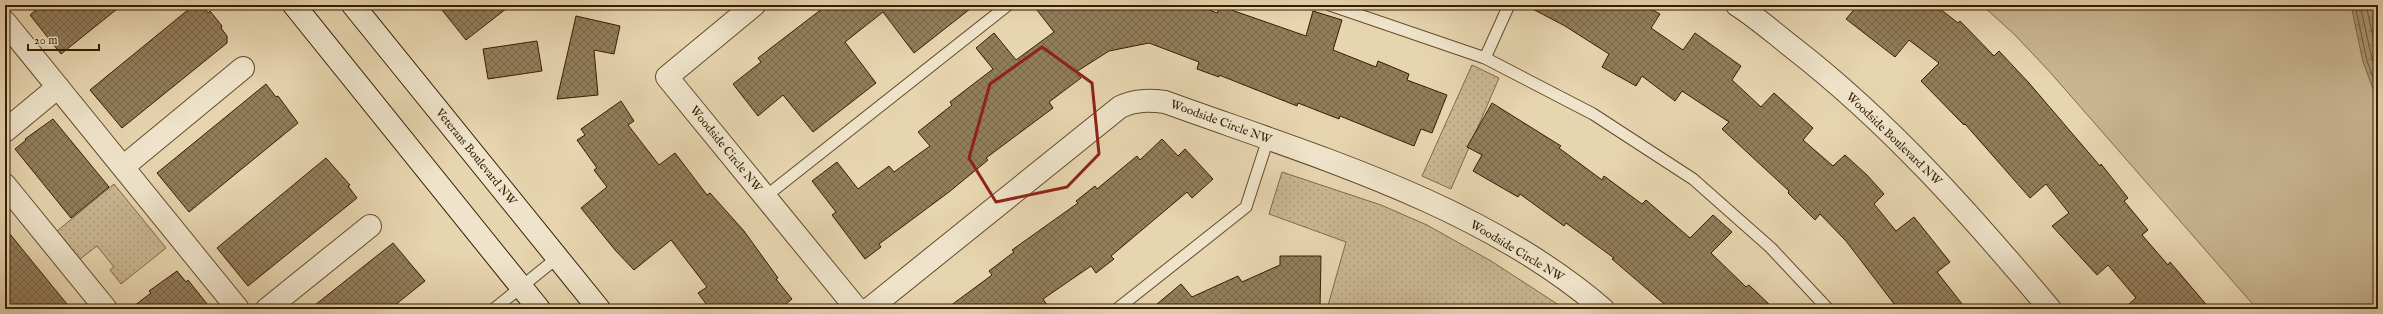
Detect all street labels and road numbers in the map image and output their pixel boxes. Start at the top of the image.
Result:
street label: Woodside Boulevard NW [1843,89,1945,189]
street label: Woodside Circle NW [1168,97,1274,147]
street label: Woodside Circle NW [687,103,766,196]
street label: Veterans Boulevard NW [432,105,520,209]
street label: Woodside Circle NW [1467,217,1567,285]

